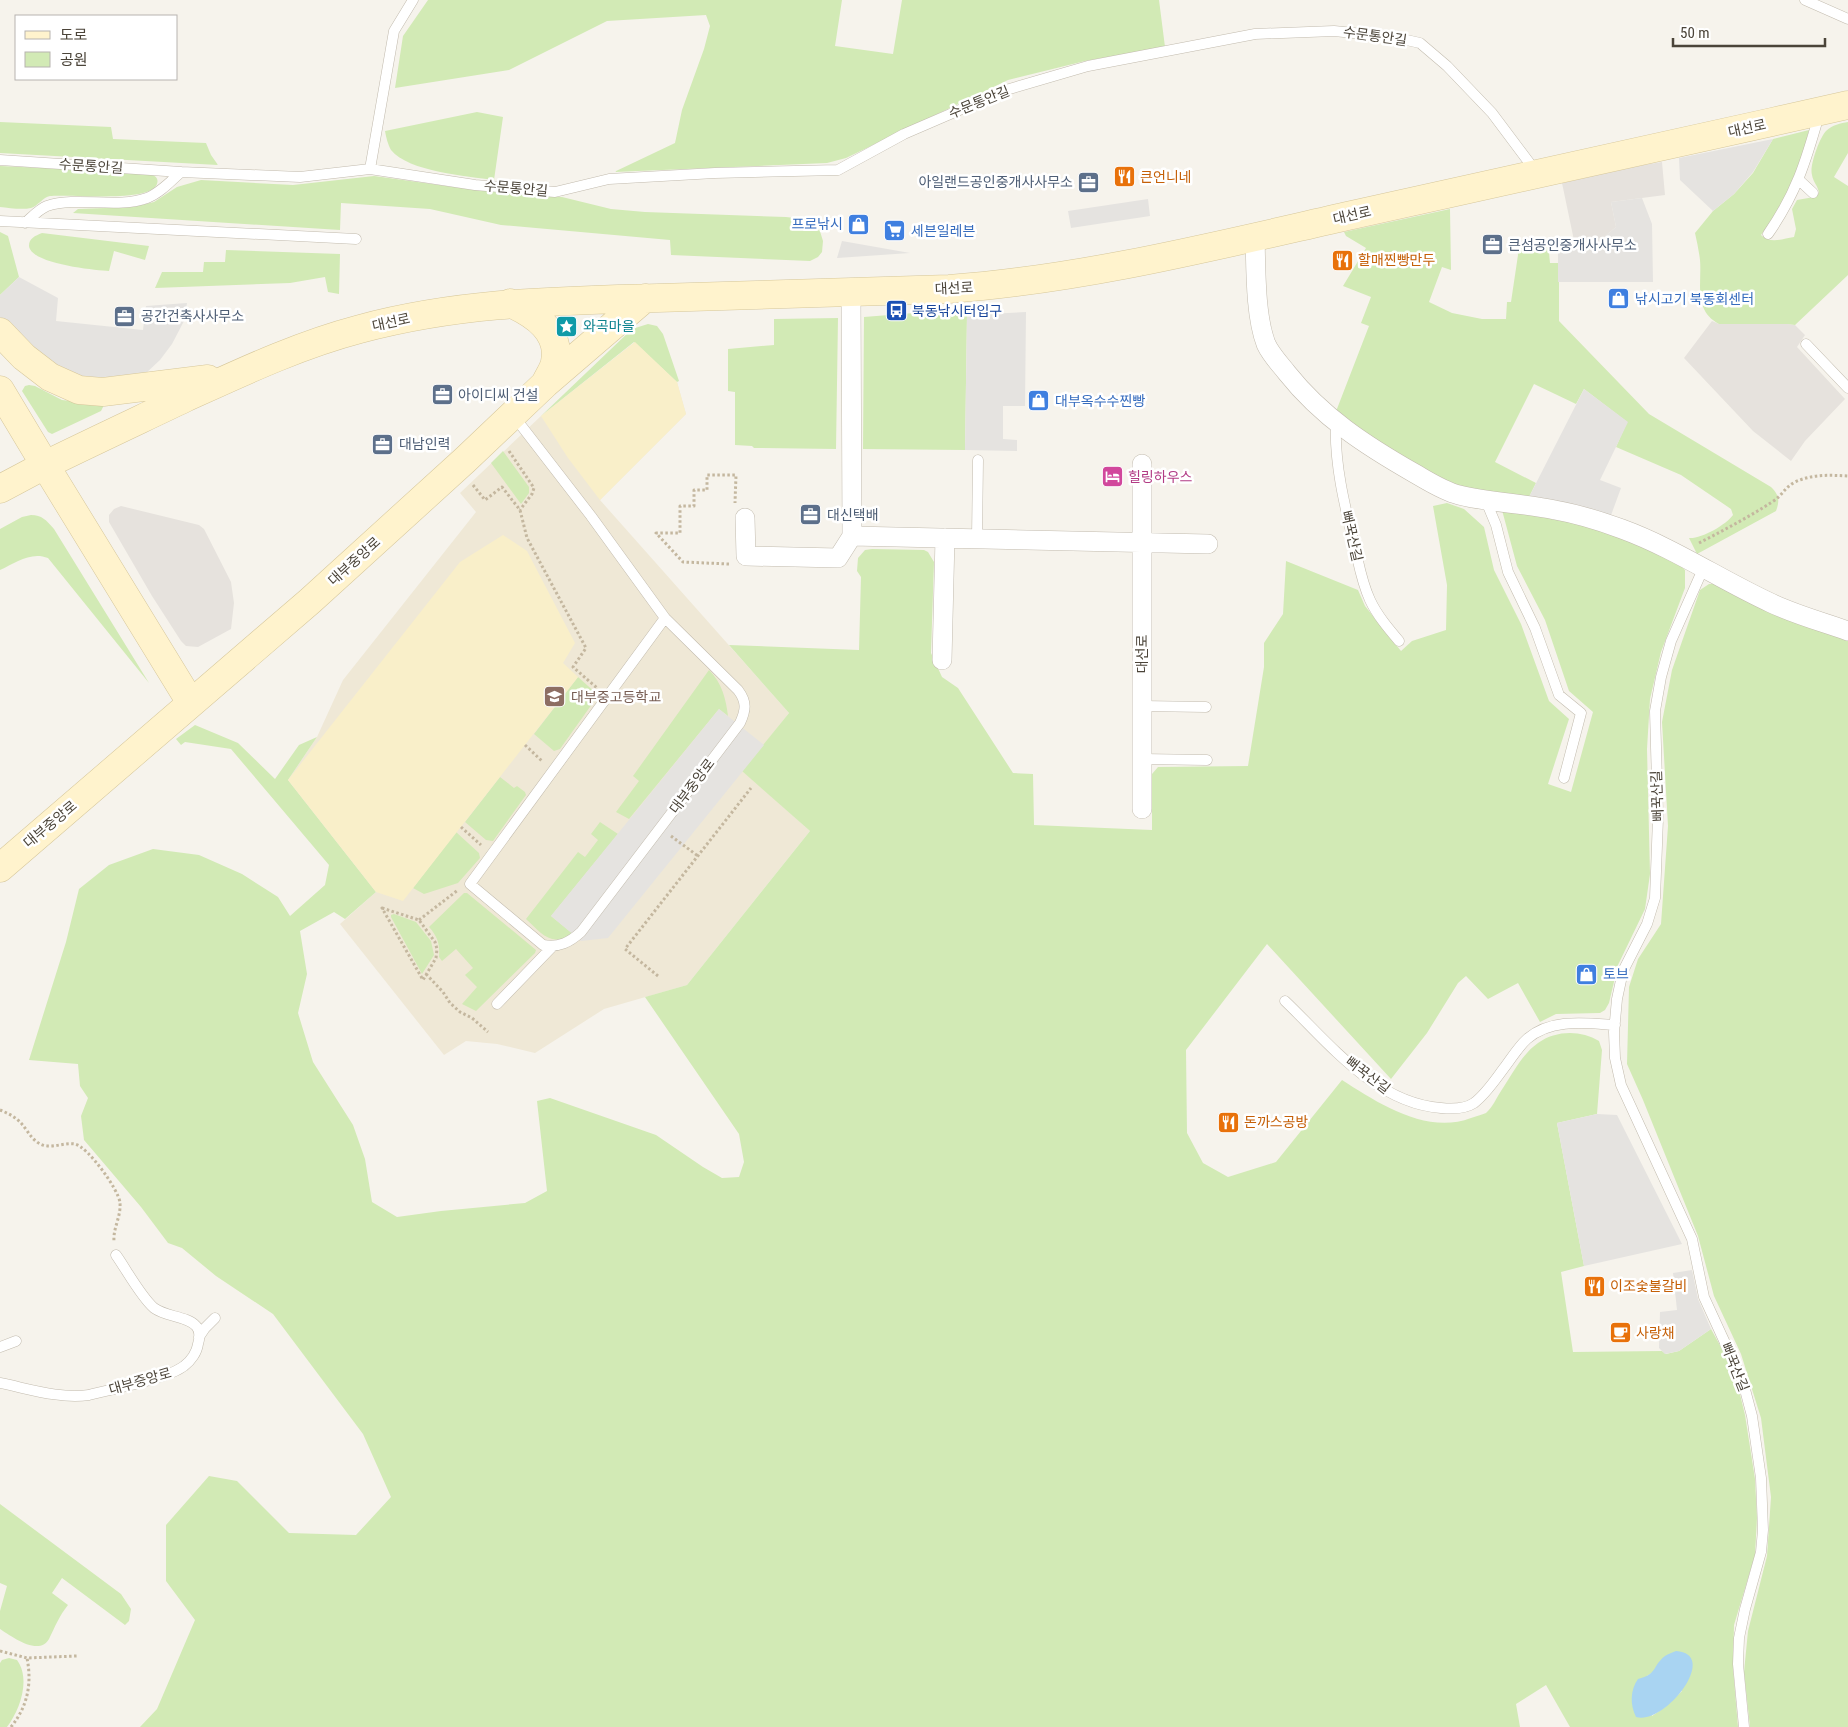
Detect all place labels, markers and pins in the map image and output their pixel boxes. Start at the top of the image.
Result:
restaurant icon: 큰언니네 [1112,165,1136,189]
place label: 큰언니네 [1140,169,1192,185]
office icon: 아일랜드공인중개사사무소 [1077,170,1101,194]
place label: 아일랜드공인중개사사무소 [918,174,1073,190]
shop icon: 프로낚시 [847,212,871,236]
place label: 프로낚시 [791,216,843,232]
supermarket icon: 세븐일레븐 [883,219,907,243]
place label: 세븐일레븐 [911,223,976,239]
office icon: 큰섬공인중개사사무소 [1480,233,1504,257]
place label: 큰섬공인중개사사무소 [1508,237,1637,253]
restaurant icon: 할매찐빵만두 [1330,248,1354,272]
place label: 할매찐빵만두 [1358,252,1435,268]
shop icon: 낚시고기 북동회센터 [1607,287,1631,311]
place label: 낚시고기 북동회센터 [1635,291,1754,307]
bus stop icon: 북동낚시터입구 [884,299,908,323]
place label: 북동낚시터입구 [912,303,1002,319]
office icon: 공간건축사사무소 [113,304,137,328]
place label: 공간건축사사무소 [141,308,244,324]
place icon: 와곡마을 [555,314,579,338]
place label: 와곡마을 [583,318,635,334]
office icon: 아이디씨 건설 [430,383,454,407]
place label: 아이디씨 건설 [458,387,539,403]
shop icon: 대부옥수수찐빵 [1027,389,1051,413]
place label: 대부옥수수찐빵 [1055,393,1145,409]
office icon: 대남인력 [371,432,395,456]
place label: 대남인력 [399,436,451,452]
hotel icon: 힐링하우스 [1100,465,1124,489]
place label: 힐링하우스 [1128,469,1193,485]
office icon: 대신택배 [799,503,823,527]
place label: 대신택배 [827,507,879,523]
school or university icon: 대부중고등학교 [543,685,567,709]
place label: 대부중고등학교 [571,689,661,705]
shop icon: 토브 [1575,962,1599,986]
place label: 토브 [1603,966,1629,982]
restaurant icon: 돈까스공방 [1216,1110,1240,1134]
place label: 돈까스공방 [1244,1114,1309,1130]
restaurant icon: 이조숯불갈비 [1582,1274,1606,1298]
place label: 이조숯불갈비 [1610,1278,1687,1294]
cafe icon: 사랑채 [1608,1321,1632,1345]
place label: 사랑채 [1636,1325,1675,1341]

